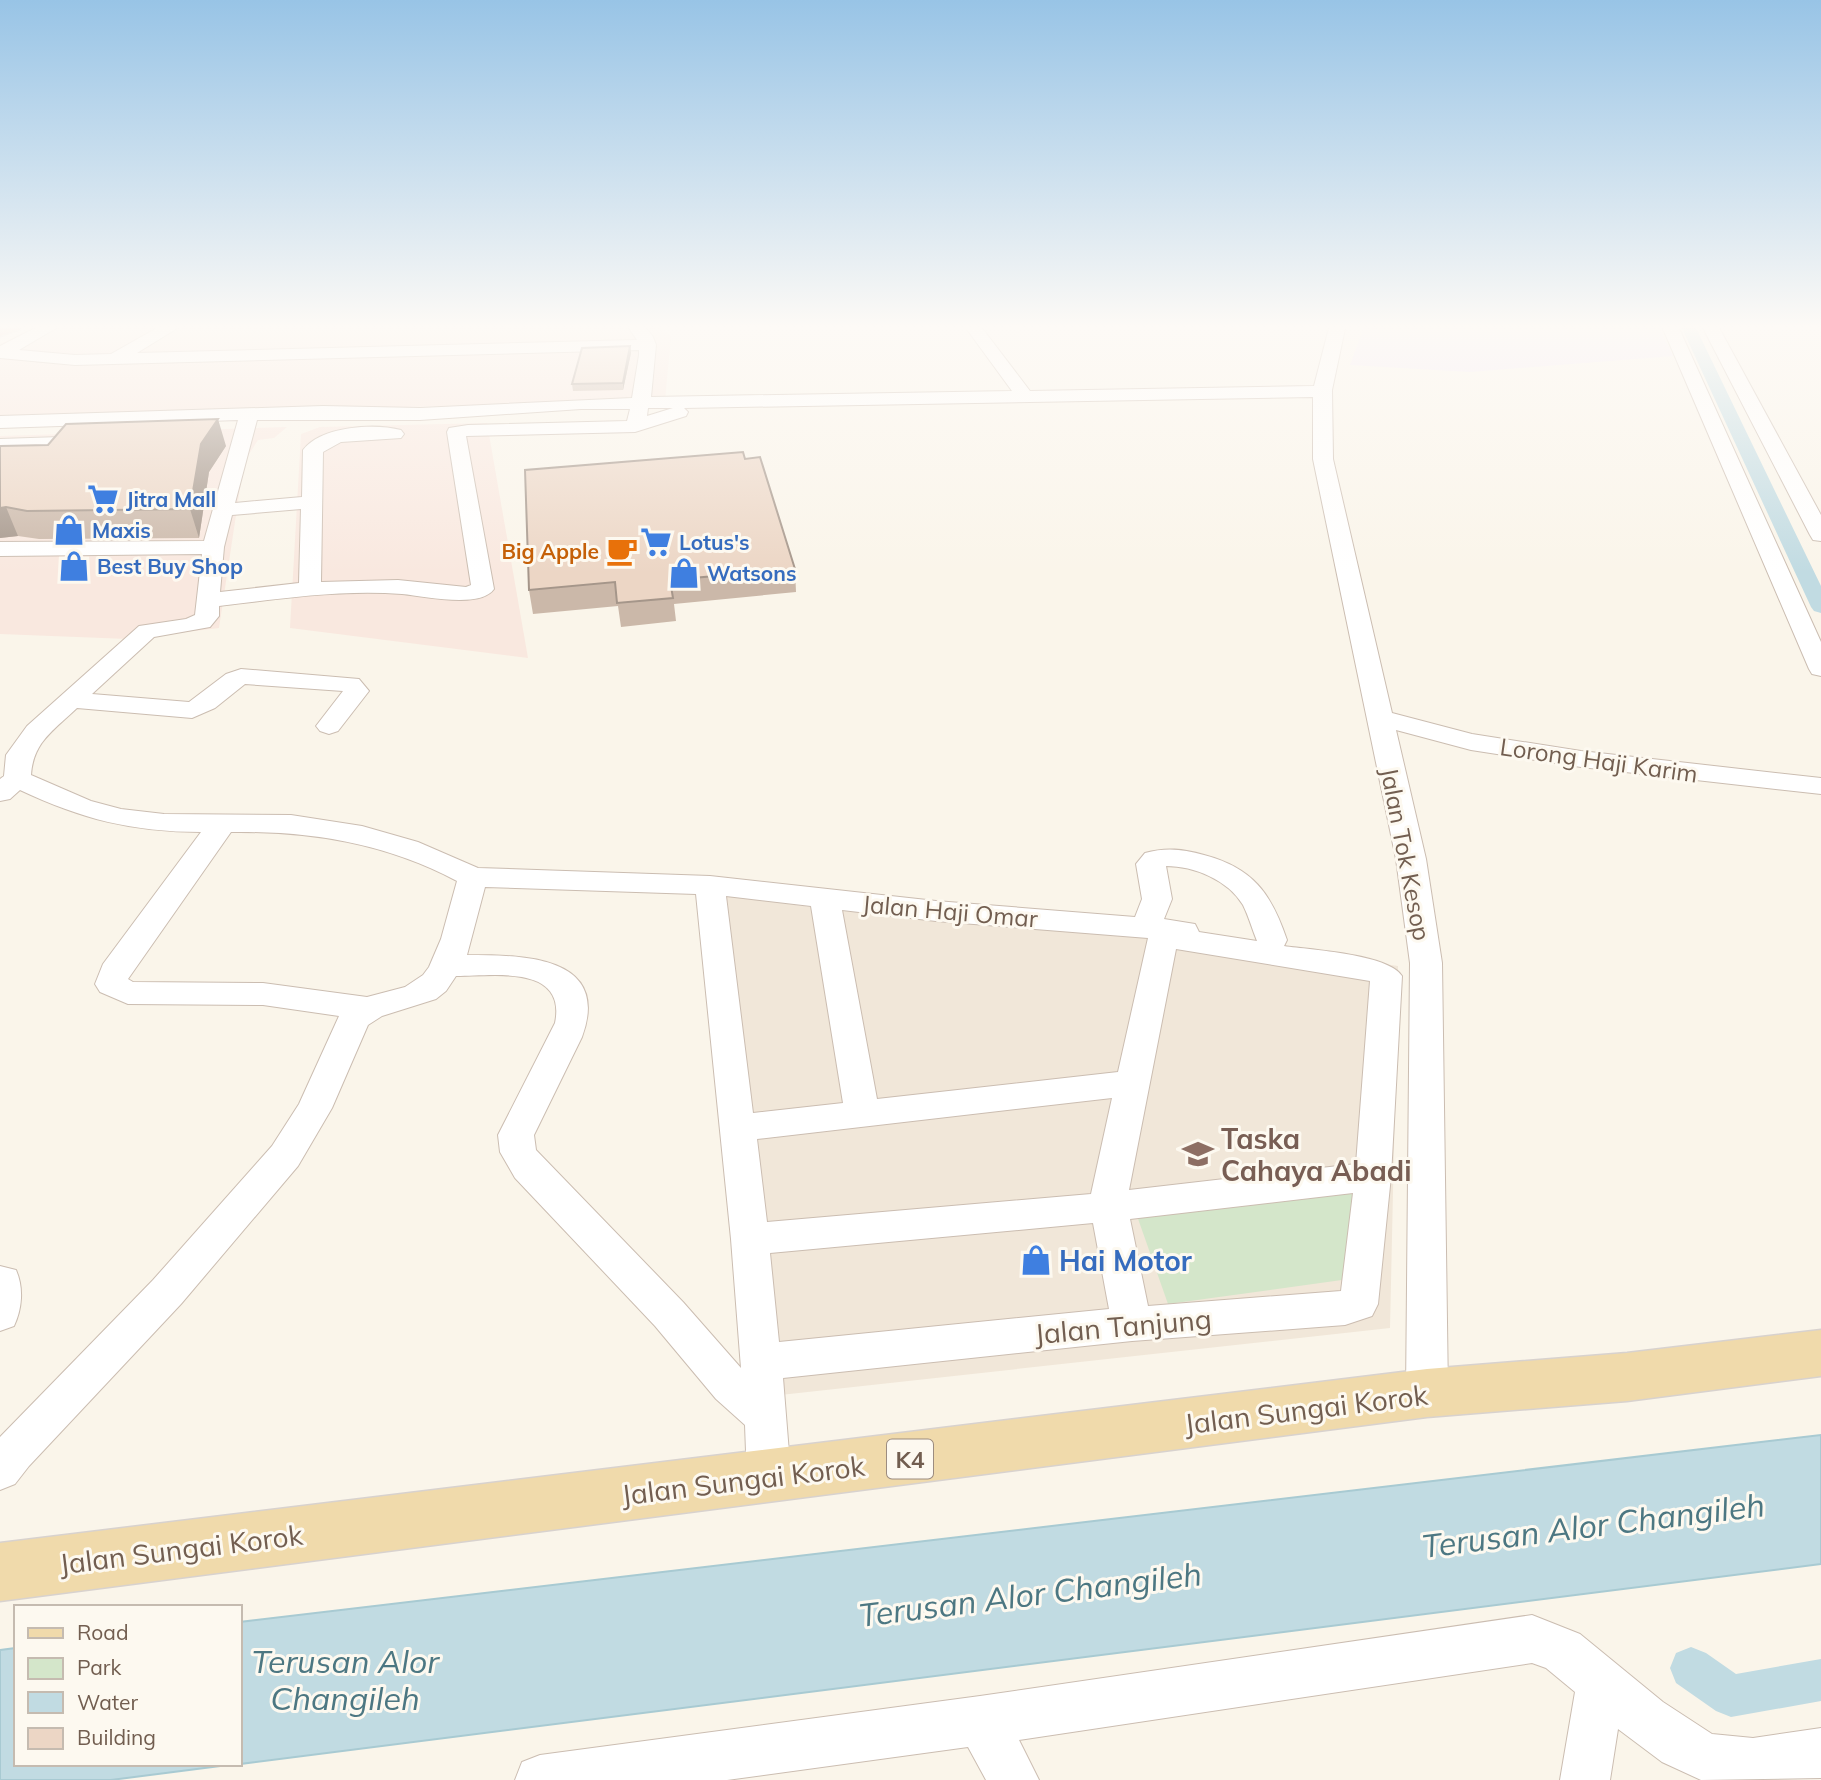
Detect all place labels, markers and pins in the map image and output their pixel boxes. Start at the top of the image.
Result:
supermarket icon: Jitra Mall [86,482,120,516]
place label: Jitra Mall [126,486,216,512]
shop icon: Maxis [52,513,86,547]
place label: Maxis [92,517,151,543]
supermarket icon: Lotus's [639,525,673,559]
place label: Lotus's [679,529,750,555]
cafe icon: Big Apple [605,534,639,568]
place label: Big Apple [501,538,599,564]
shop icon: Best Buy Shop [57,549,91,583]
place label: Best Buy Shop [97,553,243,579]
shop icon: Watsons [667,556,701,590]
place label: Watsons [707,560,796,586]
place label: Taska Cahaya Abadi [1221,1121,1412,1188]
school or university icon: Taska Cahaya Abadi [1181,1137,1215,1171]
shop icon: Hai Motor [1019,1243,1053,1277]
place label: Hai Motor [1059,1243,1192,1278]

